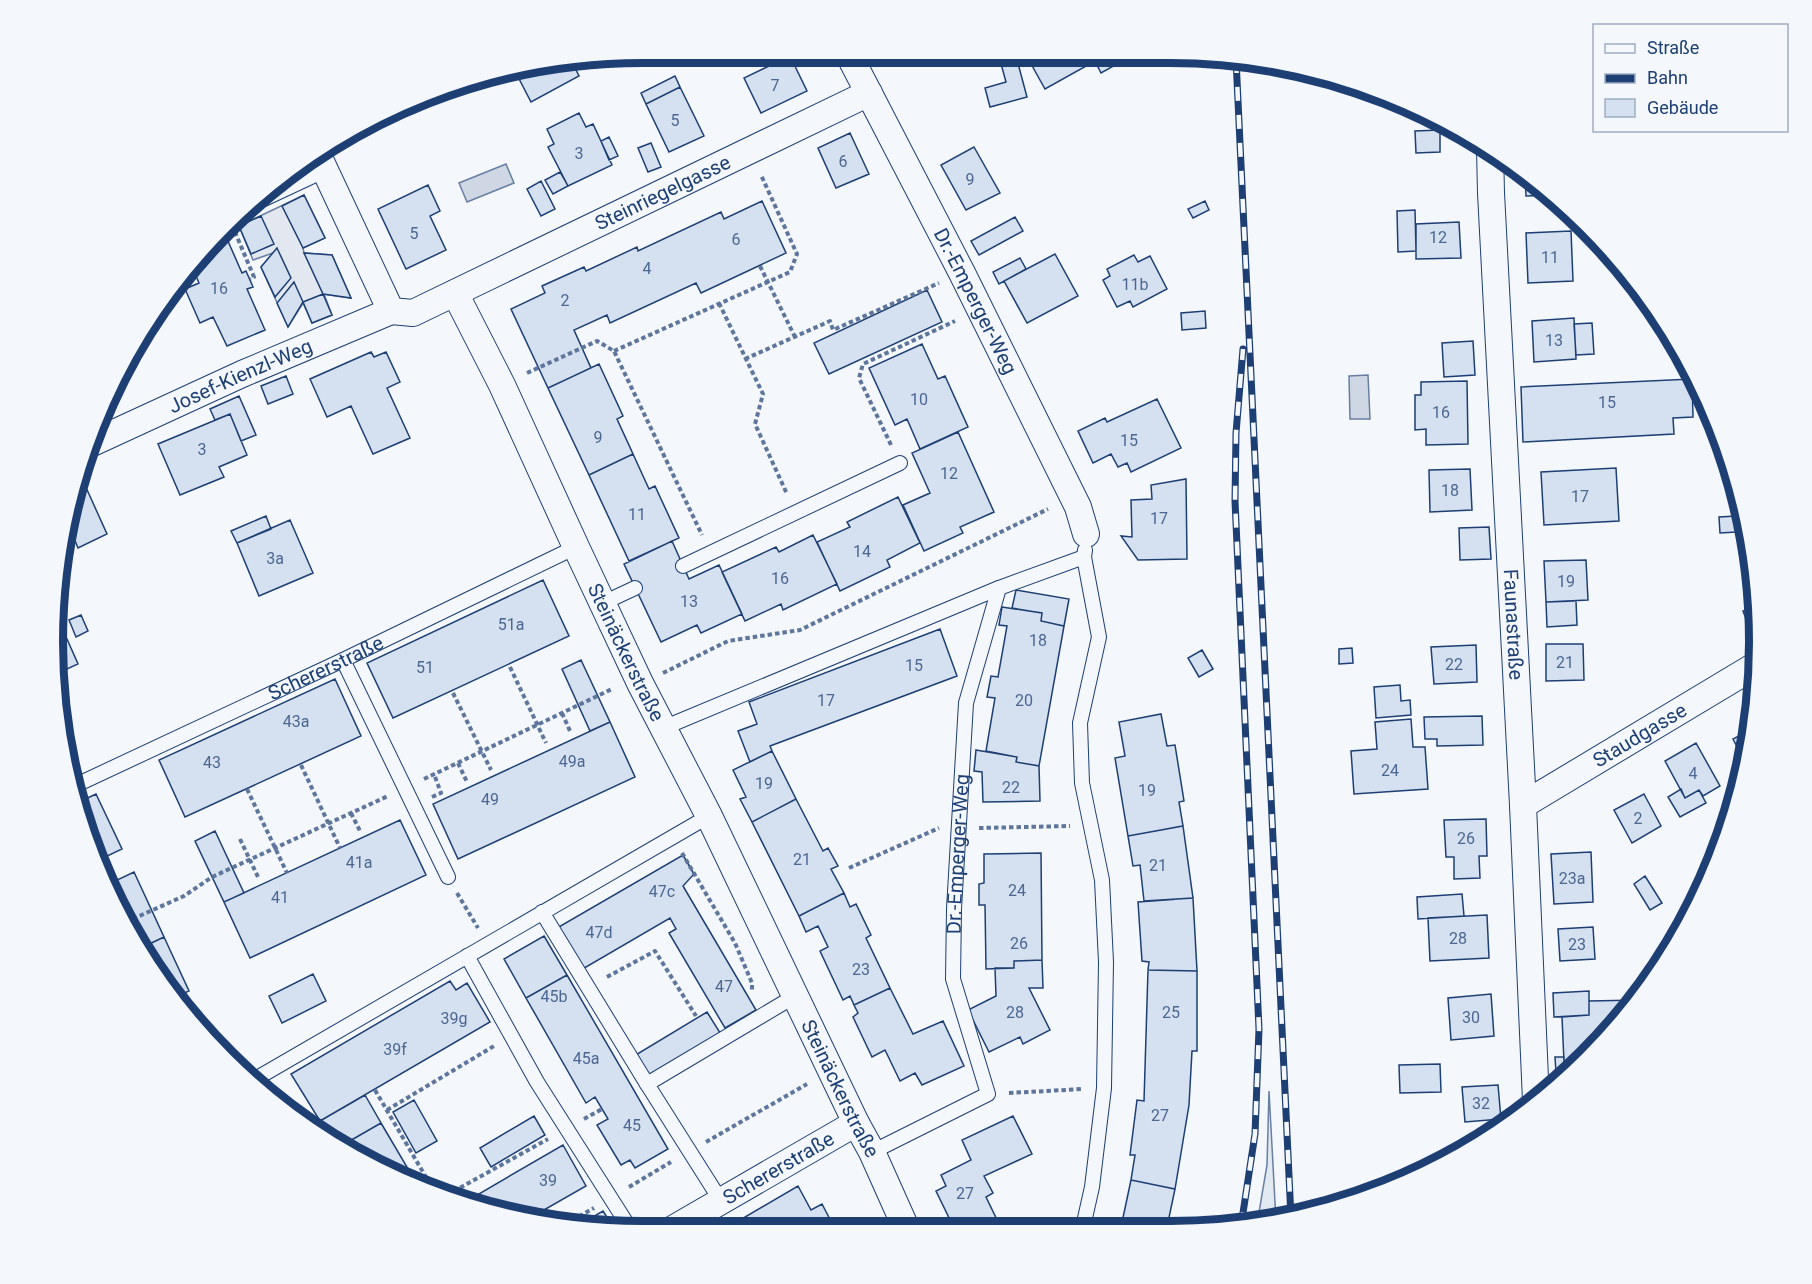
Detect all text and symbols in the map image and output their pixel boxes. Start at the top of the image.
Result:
legend [1593,24,1788,132]
text: Straße [1647,37,1699,58]
text: Bahn [1647,67,1688,88]
house number: 7 [771,76,780,95]
text: Gebäude [1647,97,1718,118]
house number: 5 [671,111,680,130]
house number: 3 [575,144,584,163]
street label: Steinriegelgasse [591,150,734,235]
house number: 6 [839,152,848,171]
house number: 9 [966,170,975,189]
house number: 5 [410,224,419,243]
street label: Dr.-Emperger-Weg [929,224,1022,378]
house number: 12 [1429,228,1447,247]
house number: 6 [732,230,741,249]
house number: 11 [1541,248,1559,267]
house number: 4 [643,259,652,278]
house number: 11b [1122,275,1149,294]
house number: 16 [210,279,228,298]
house number: 2 [561,291,570,310]
house number: 13 [1545,331,1563,350]
street label: Josef-Kienzl-Weg [165,334,316,418]
house number: 10 [910,390,928,409]
house number: 15 [1598,393,1616,412]
house number: 16 [1432,403,1450,422]
house number: 9 [594,428,603,447]
house number: 15 [1120,431,1138,450]
house number: 3 [198,440,207,459]
house number: 12 [940,464,958,483]
house number: 18 [1441,481,1459,500]
house number: 17 [1571,487,1589,506]
house number: 11 [628,505,646,524]
house number: 17 [1150,509,1168,528]
house number: 14 [853,542,871,561]
house number: 3a [266,549,284,568]
street label: Faunastraße [1499,568,1528,681]
house number: 16 [771,569,789,588]
house number: 19 [1557,572,1575,591]
street label: Steinäckerstraße [583,579,670,725]
house number: 13 [680,592,698,611]
house number: 51a [498,615,524,634]
street label: Schererstraße [264,630,387,705]
house number: 18 [1029,631,1047,650]
house number: 21 [1556,653,1574,672]
house number: 22 [1445,655,1463,674]
house number: 15 [905,656,923,675]
house number: 51 [416,658,434,677]
house number: 17 [817,691,835,710]
house number: 20 [1015,691,1033,710]
street label: Staudgasse [1588,698,1691,772]
house number: 43a [283,712,309,731]
house number: 49a [559,752,585,771]
house number: 43 [203,753,221,772]
house number: 24 [1381,761,1399,780]
house number: 4 [1689,764,1698,783]
street label: Dr.-Emperger-Weg [942,773,974,934]
house number: 19 [755,774,773,793]
house number: 22 [1002,778,1020,797]
house number: 19 [1138,781,1156,800]
house number: 49 [481,790,499,809]
house number: 2 [1634,809,1643,828]
house number: 26 [1457,829,1475,848]
house number: 21 [793,850,811,869]
house number: 41a [346,853,372,872]
house number: 21 [1149,856,1167,875]
house number: 23a [1559,869,1585,888]
house number: 24 [1008,881,1026,900]
house number: 47c [649,882,675,901]
house number: 41 [271,888,289,907]
house number: 47d [585,923,613,942]
house number: 28 [1449,929,1467,948]
house number: 26 [1010,934,1028,953]
house number: 23 [1568,935,1586,954]
house number: 23 [852,960,870,979]
house number: 47 [715,977,733,996]
house number: 45b [541,987,568,1006]
house number: 28 [1006,1003,1024,1022]
house number: 25 [1162,1003,1180,1022]
house number: 30 [1462,1008,1480,1027]
house number: 39g [441,1009,467,1028]
street label: Steinäckerstraße [796,1016,884,1161]
house number: 39f [383,1040,407,1059]
house number: 45a [573,1049,599,1068]
house number: 32 [1472,1094,1490,1113]
house number: 27 [1151,1106,1169,1125]
house number: 45 [623,1116,641,1135]
street label: Schererstraße [718,1126,838,1210]
house number: 39 [539,1171,557,1190]
house number: 27 [956,1184,974,1203]

